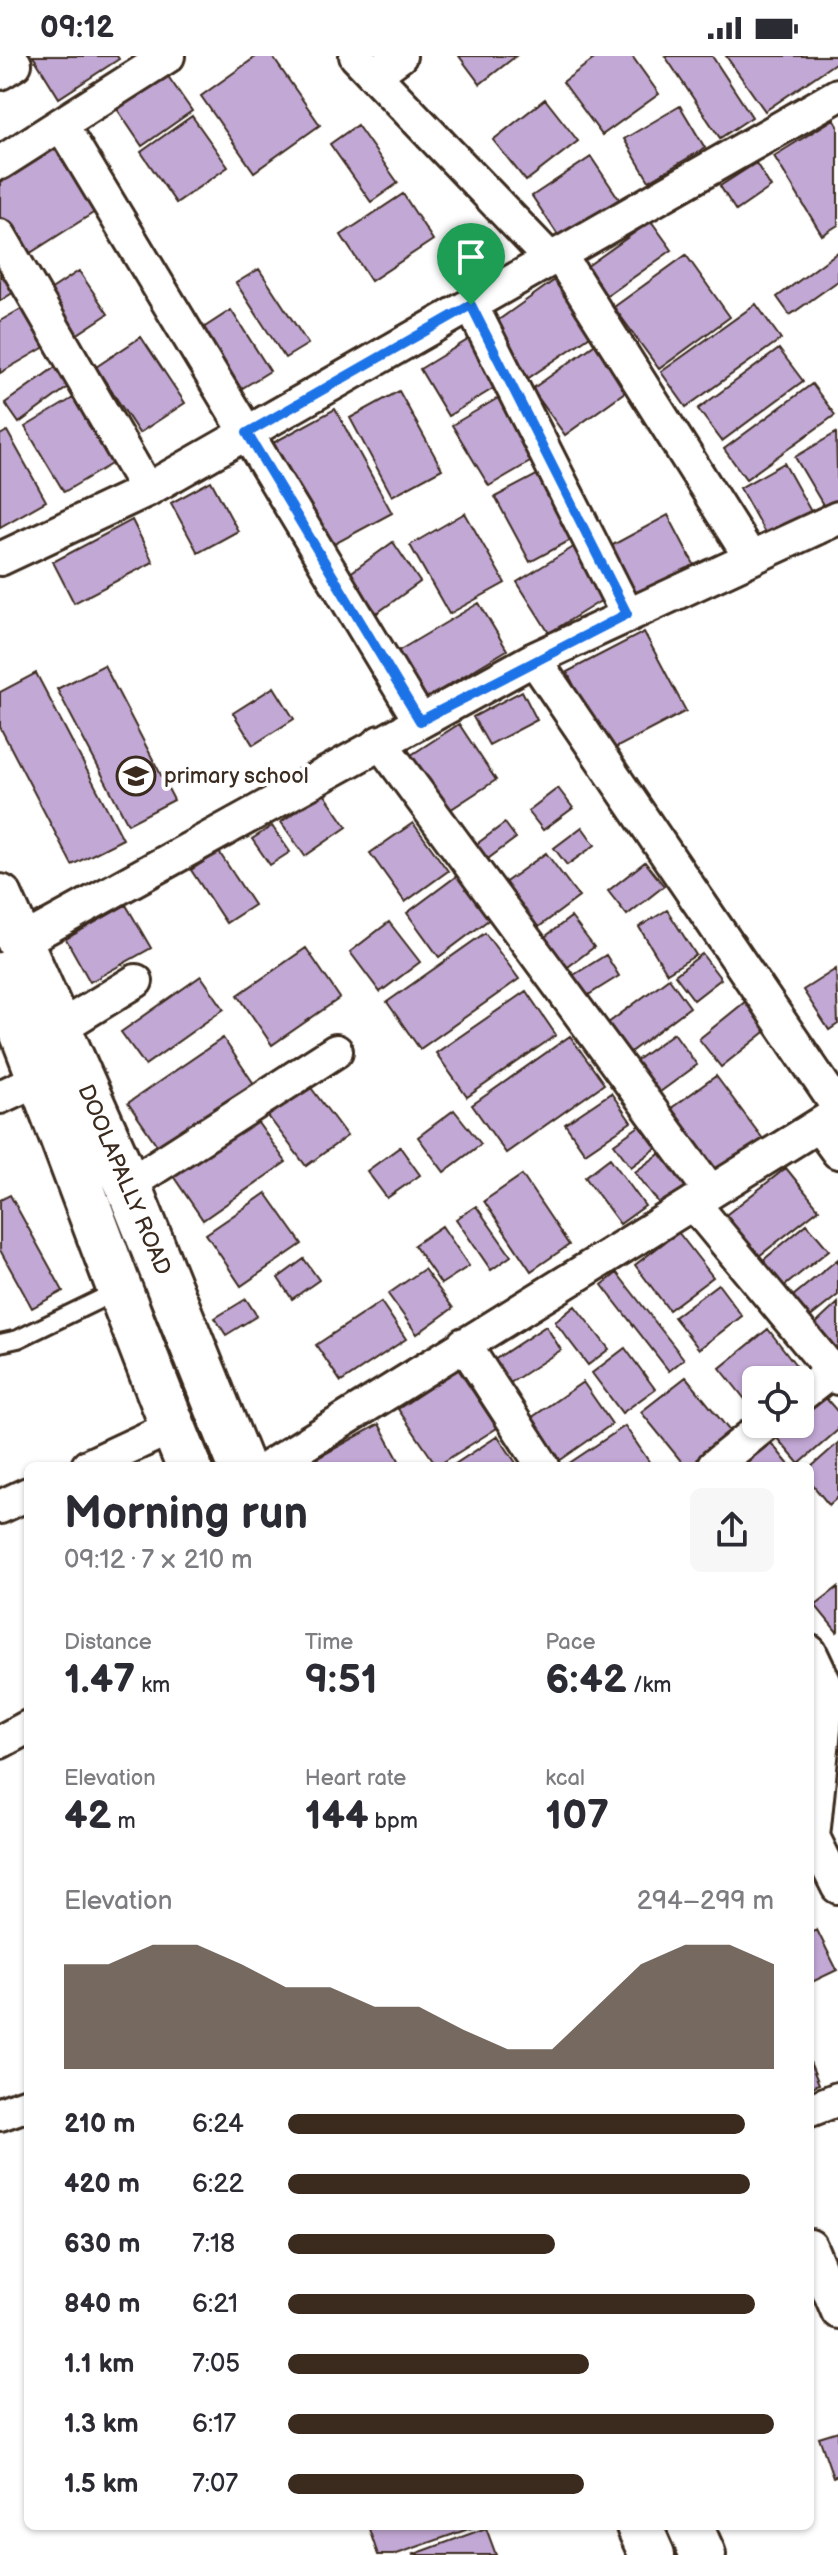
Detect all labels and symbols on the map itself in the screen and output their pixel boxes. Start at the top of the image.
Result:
pin [437,223,505,305]
school or university icon: primary school [115,755,157,797]
place label: primary school [164,763,309,790]
street label: DOOLAPALLY ROAD [72,1081,176,1279]

